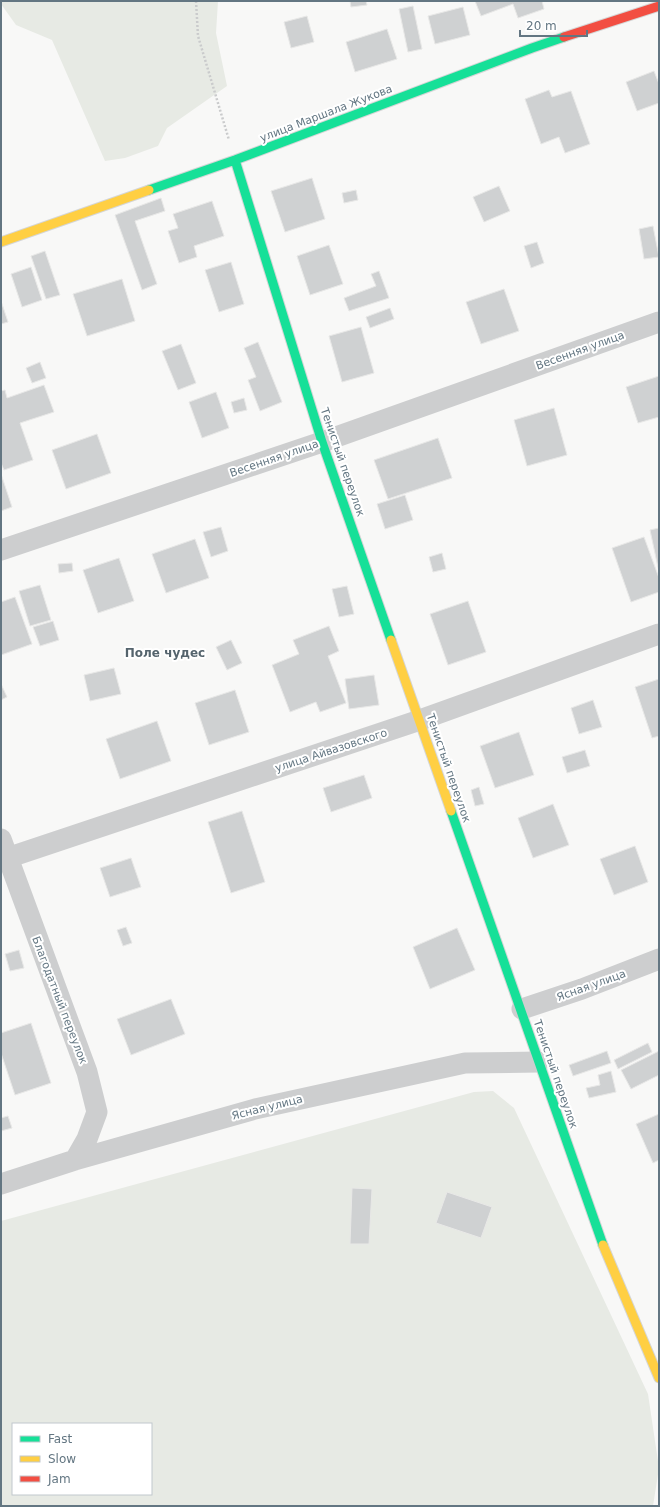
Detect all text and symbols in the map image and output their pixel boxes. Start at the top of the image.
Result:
scale bar [520,12,587,38]
text: 20 m [526,19,557,33]
street label: улица Маршала Жукова [258,82,394,145]
street label: Весенняя улица [534,328,626,373]
street label: Тенистый переулок [317,405,367,519]
street label: Весенняя улица [228,437,320,480]
district label: Поле чудес [125,646,205,660]
street label: Тенистый переулок [423,711,473,825]
street label: улица Айвазовского [273,726,389,775]
street label: Благодатный переулок [29,934,90,1066]
street label: Ясная улица [555,967,628,1004]
street label: Тенистый переулок [530,1017,580,1131]
street label: Ясная улица [230,1092,304,1123]
legend [12,1423,152,1495]
text: Fast [48,1432,72,1446]
text: Slow [48,1452,76,1466]
text: Jam [47,1472,71,1486]

